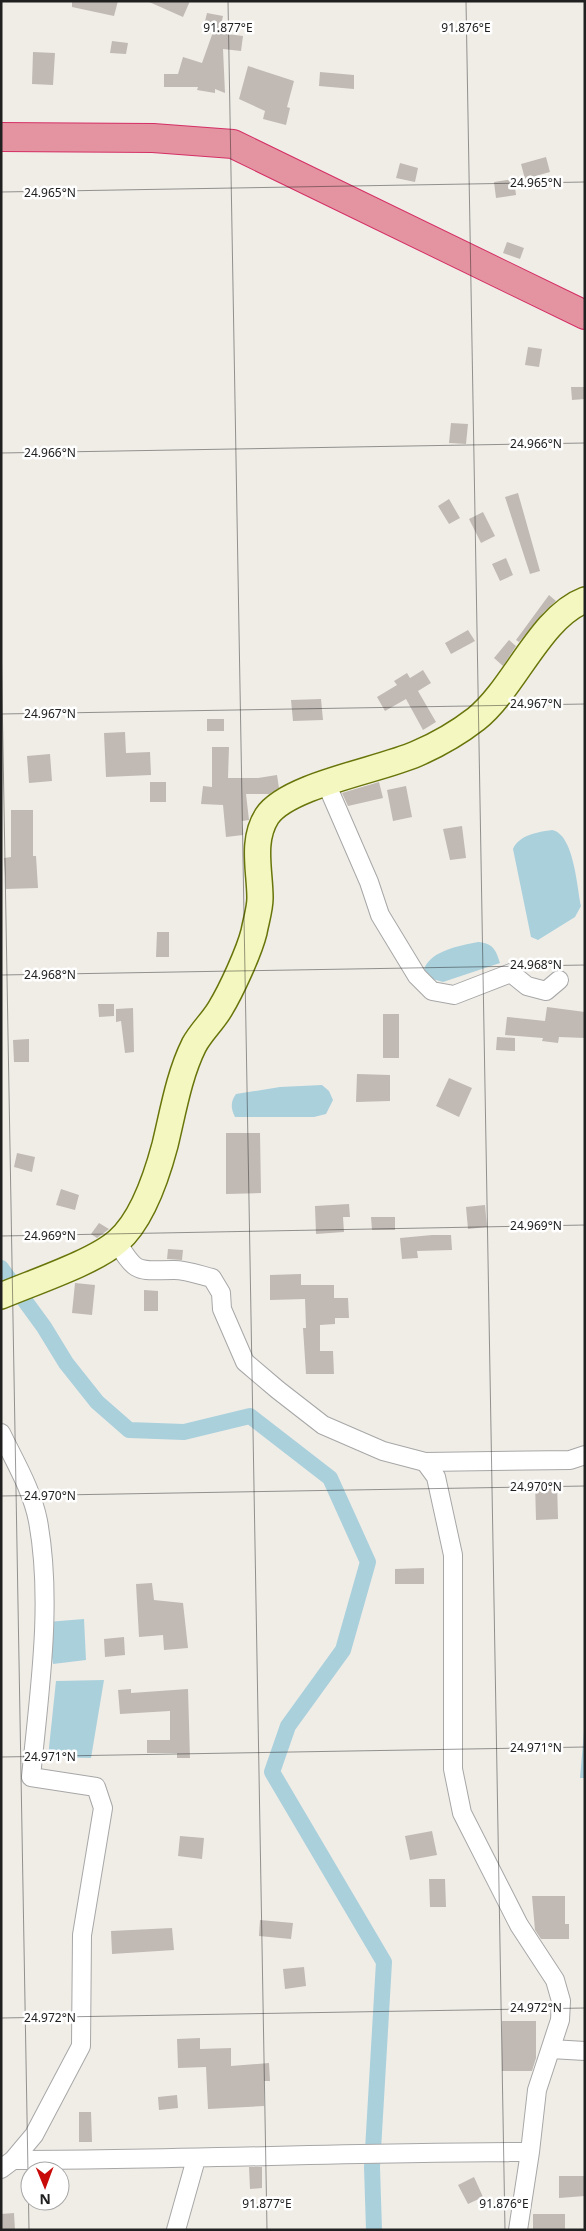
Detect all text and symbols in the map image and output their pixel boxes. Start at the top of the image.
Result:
text: 91.877°E [203,19,253,36]
text: 91.876°E [441,19,491,36]
text: 24.965°N [510,174,562,191]
text: 24.965°N [24,184,76,201]
text: 24.966°N [510,435,562,452]
text: 24.966°N [24,444,76,461]
text: 24.967°N [510,695,562,712]
text: 24.967°N [24,705,76,722]
text: 24.968°N [510,956,562,973]
text: 24.968°N [24,966,76,983]
text: 24.969°N [510,1217,562,1234]
text: 24.969°N [24,1227,76,1244]
text: 24.970°N [510,1478,562,1495]
text: 24.970°N [24,1487,76,1504]
text: 24.971°N [510,1739,562,1756]
text: 24.971°N [24,1748,76,1765]
text: 24.972°N [510,1999,562,2016]
text: 24.972°N [24,2009,76,2026]
north arrow [20,2161,70,2211]
text: N [39,2190,51,2209]
text: 91.877°E [242,2195,292,2212]
text: 91.876°E [479,2195,529,2212]

